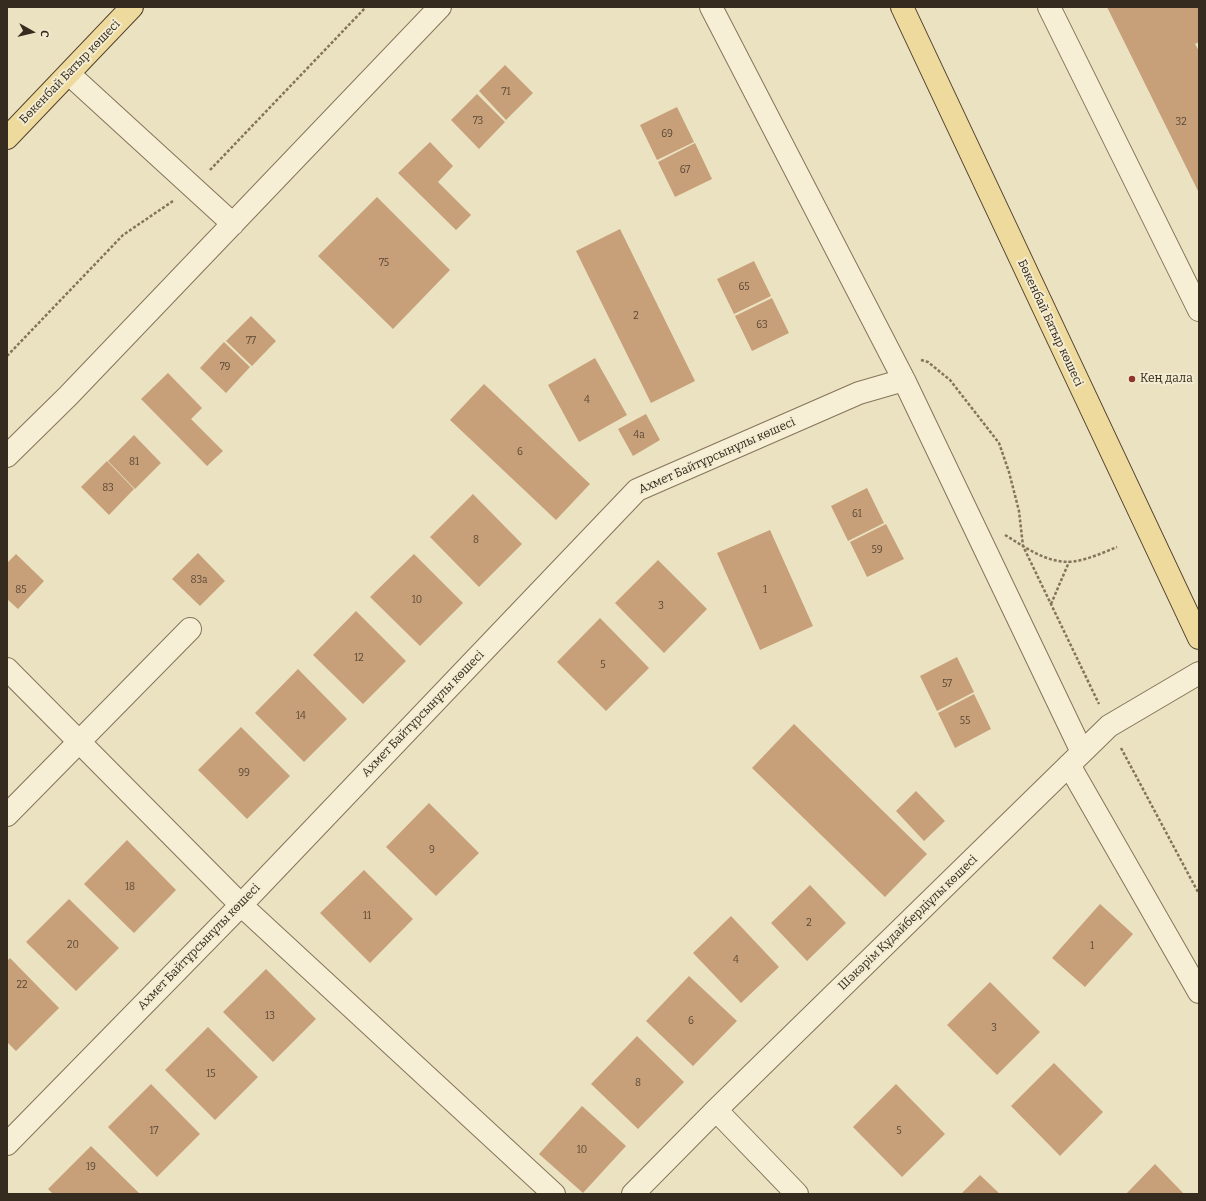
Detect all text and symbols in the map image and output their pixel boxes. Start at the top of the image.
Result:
north arrow [12,12,52,52]
street label: Бөкенбай Батыр көшесі [17,17,123,127]
text: С [37,29,51,38]
house number: 71 [501,86,511,98]
house number: 73 [473,115,483,127]
house number: 32 [1175,116,1187,128]
house number: 69 [661,128,673,140]
house number: 67 [680,164,690,176]
house number: 75 [379,257,389,269]
street label: Бөкенбай Батыр көшесі [1014,257,1086,389]
house number: 65 [738,281,750,293]
house number: 2 [633,310,639,322]
house number: 63 [756,319,768,331]
house number: 77 [246,335,256,347]
house number: 79 [220,361,230,373]
place label: Кең дала [1140,372,1193,386]
marker: Кең дала [1127,374,1137,384]
house number: 4 [584,394,590,406]
street label: Ахмет Байтұрсынұлы көшесі [637,415,797,497]
house number: 4а [633,429,645,441]
house number: 6 [517,446,523,458]
house number: 81 [129,456,139,468]
house number: 83 [102,482,114,494]
house number: 61 [852,508,862,520]
house number: 8 [473,534,479,546]
house number: 59 [871,544,883,556]
house number: 83а [191,574,207,586]
house number: 85 [15,584,27,596]
house number: 1 [763,584,767,596]
house number: 10 [412,594,422,606]
house number: 3 [658,600,664,612]
street label: Ахмет Байтұрсынұлы көшесі [359,648,487,780]
house number: 12 [354,652,364,664]
house number: 5 [600,659,606,671]
house number: 57 [942,678,952,690]
house number: 14 [296,710,306,722]
house number: 55 [960,715,970,727]
house number: 99 [238,767,250,779]
house number: 9 [429,844,435,856]
street label: Шәкәрім Құдайбердіұлы көшесі [835,853,981,993]
house number: 18 [125,881,135,893]
street label: Ахмет Байтұрсынұлы көшесі [135,881,263,1013]
house number: 11 [363,910,371,922]
house number: 2 [806,917,812,929]
house number: 20 [67,939,79,951]
house number: 1 [1090,940,1094,952]
house number: 4 [733,954,739,966]
house number: 22 [17,979,27,991]
house number: 13 [265,1010,275,1022]
house number: 6 [688,1015,694,1027]
house number: 3 [991,1022,997,1034]
house number: 15 [206,1068,216,1080]
house number: 8 [635,1077,641,1089]
house number: 17 [150,1125,158,1137]
house number: 5 [896,1125,902,1137]
house number: 10 [577,1144,587,1156]
house number: 19 [86,1161,96,1173]

